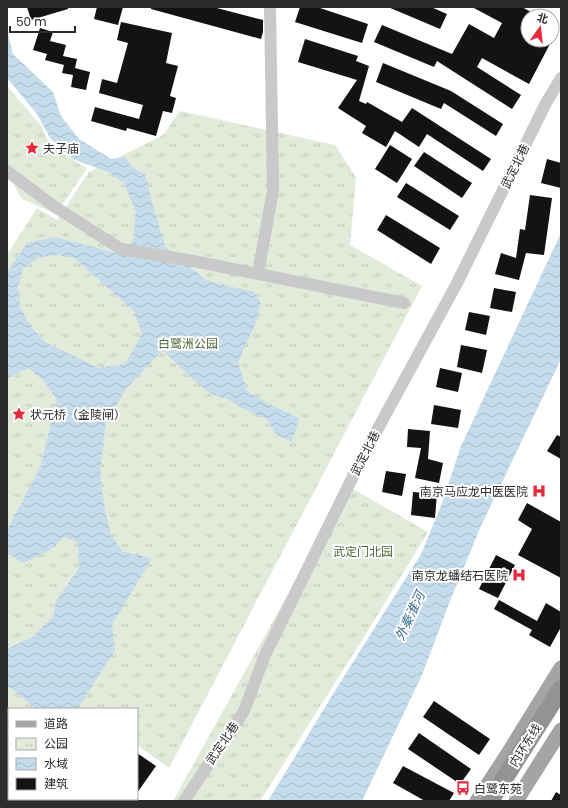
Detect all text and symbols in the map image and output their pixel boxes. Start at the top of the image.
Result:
scale bar [10,8,75,34]
north arrow [520,8,560,48]
text: 北 [535,9,550,27]
text: 50 m [16,13,47,30]
place icon: 夫子庙 [24,140,40,156]
place label: 夫子庙 [43,140,79,157]
street label: 武定北巷 [497,141,533,191]
park label: 白鹭洲公园 [158,335,218,352]
place icon: 状元桥（金陵闸） [11,406,27,422]
place label: 状元桥（金陵闸） [30,406,126,423]
street label: 武定北巷 [347,428,383,478]
place label: 南京马应龙中医医院 [420,483,528,500]
hospital icon: 南京马应龙中医医院 [531,483,547,499]
park label: 武定门北园 [333,543,393,560]
place label: 南京龙蟠结石医院 [412,567,508,584]
hospital icon: 南京龙蟠结石医院 [511,567,527,583]
water label: 外秦淮河 [390,586,431,644]
legend [8,708,138,800]
text: 道路 [44,715,68,732]
street label: 武定北巷 [202,718,242,768]
street label: 内环东线 [505,720,545,770]
text: 公园 [44,735,68,752]
text: 水域 [44,755,68,772]
text: 建筑 [44,775,68,792]
bus stop icon: 白鹭东苑 [455,780,471,796]
place label: 白鹭东苑 [474,780,522,797]

